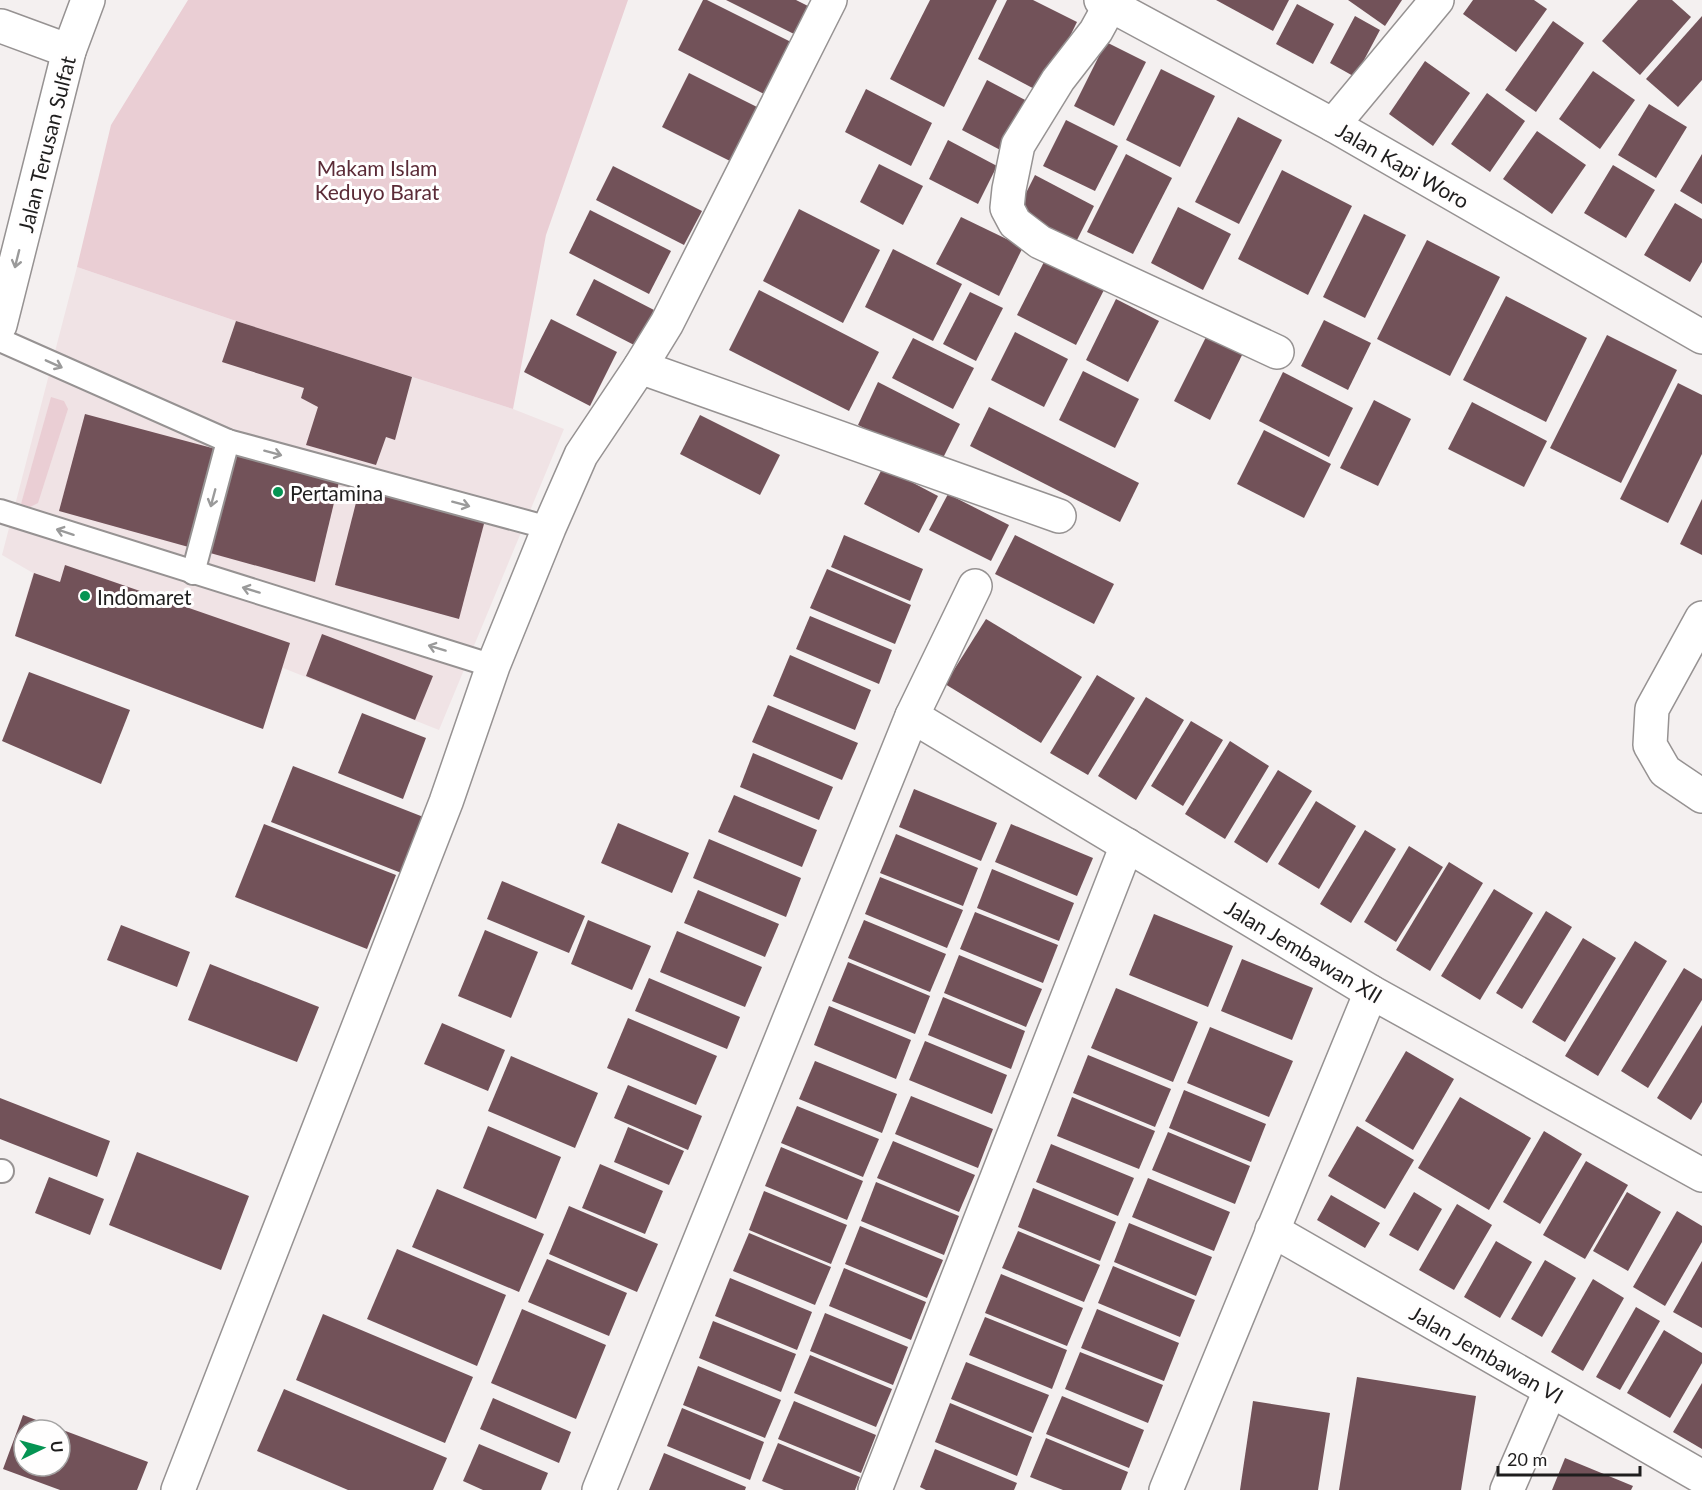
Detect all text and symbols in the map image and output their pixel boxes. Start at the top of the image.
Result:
street label: Jalan Terusan Sulfat [12,53,80,235]
street label: Jalan Kapi Woro [1332,117,1474,213]
park label: Makam Islam Keduyo Barat [315,155,440,204]
one-way arrow [10,249,22,268]
one-way arrow [44,359,62,370]
one-way arrow [263,448,282,459]
place label: Pertamina [290,480,383,505]
marker: Pertamina [271,485,285,499]
one-way arrow [207,488,218,507]
one-way arrow [451,499,470,510]
one-way arrow [56,526,75,537]
place label: Indomaret [97,584,192,609]
one-way arrow [242,584,261,595]
marker: Indomaret [78,589,92,603]
one-way arrow [428,642,447,653]
street label: Jalan Jembawan XII [1221,894,1387,1008]
street label: Jalan Jembawan VI [1406,1300,1568,1408]
north arrow [12,1418,72,1478]
scale bar [1498,1439,1640,1477]
text: U [47,1440,67,1453]
text: 20 m [1507,1448,1547,1470]

